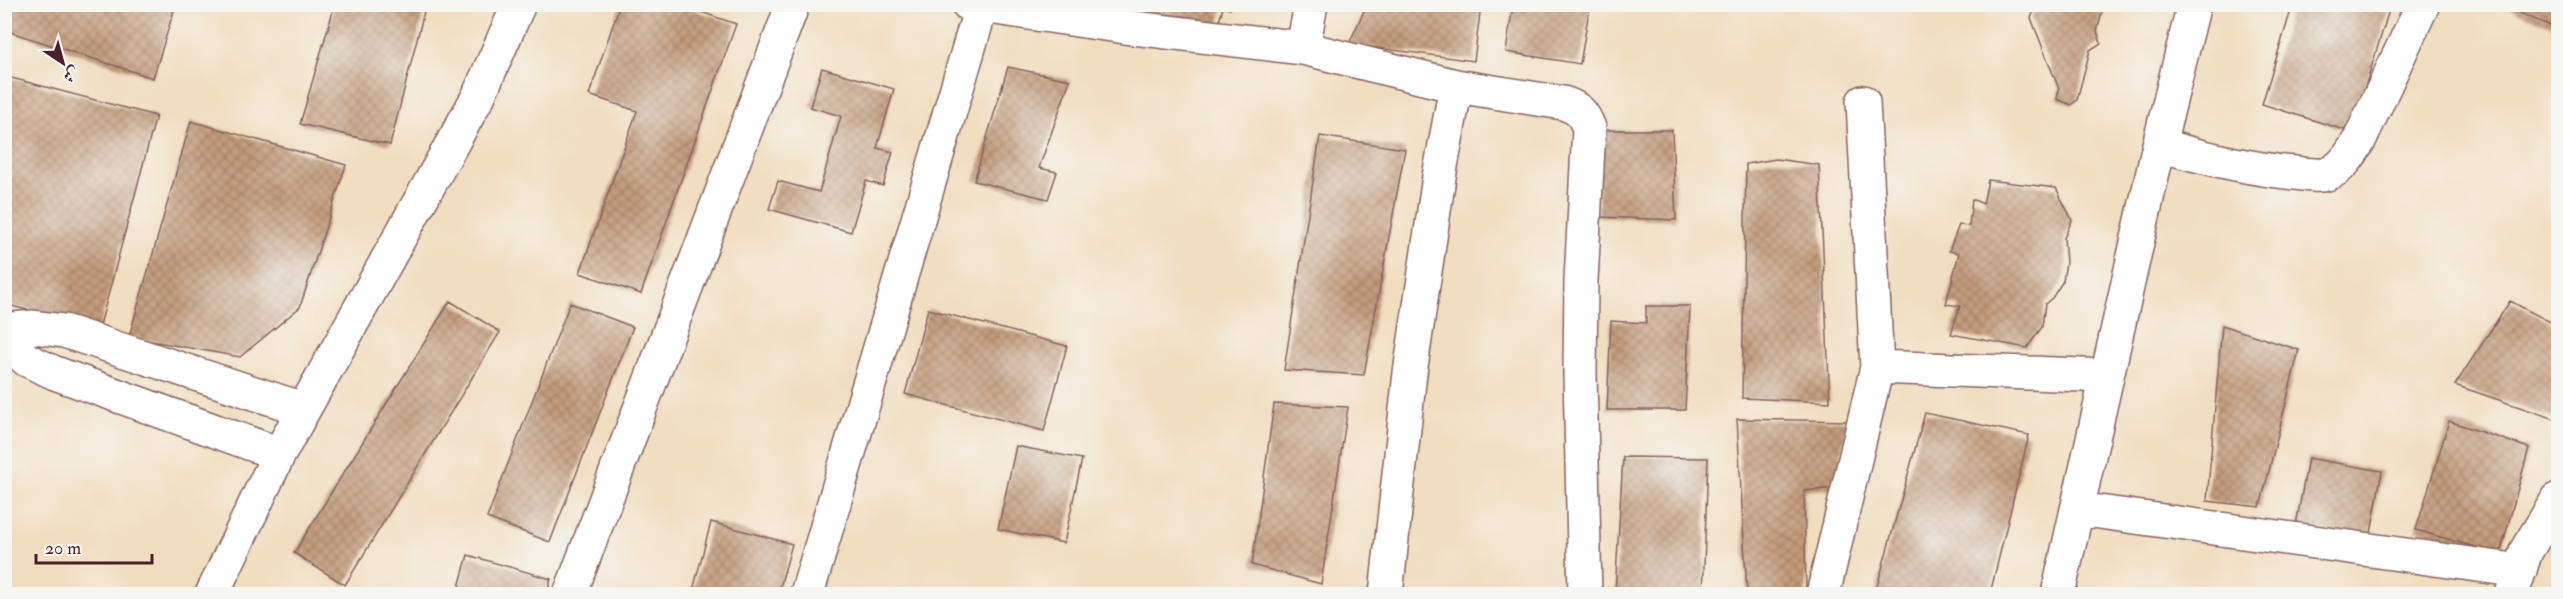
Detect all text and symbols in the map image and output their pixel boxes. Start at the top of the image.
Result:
north arrow [33,33,93,93]
text: ش [59,62,84,87]
scale bar [36,527,152,565]
text: 20 m [45,537,81,560]

